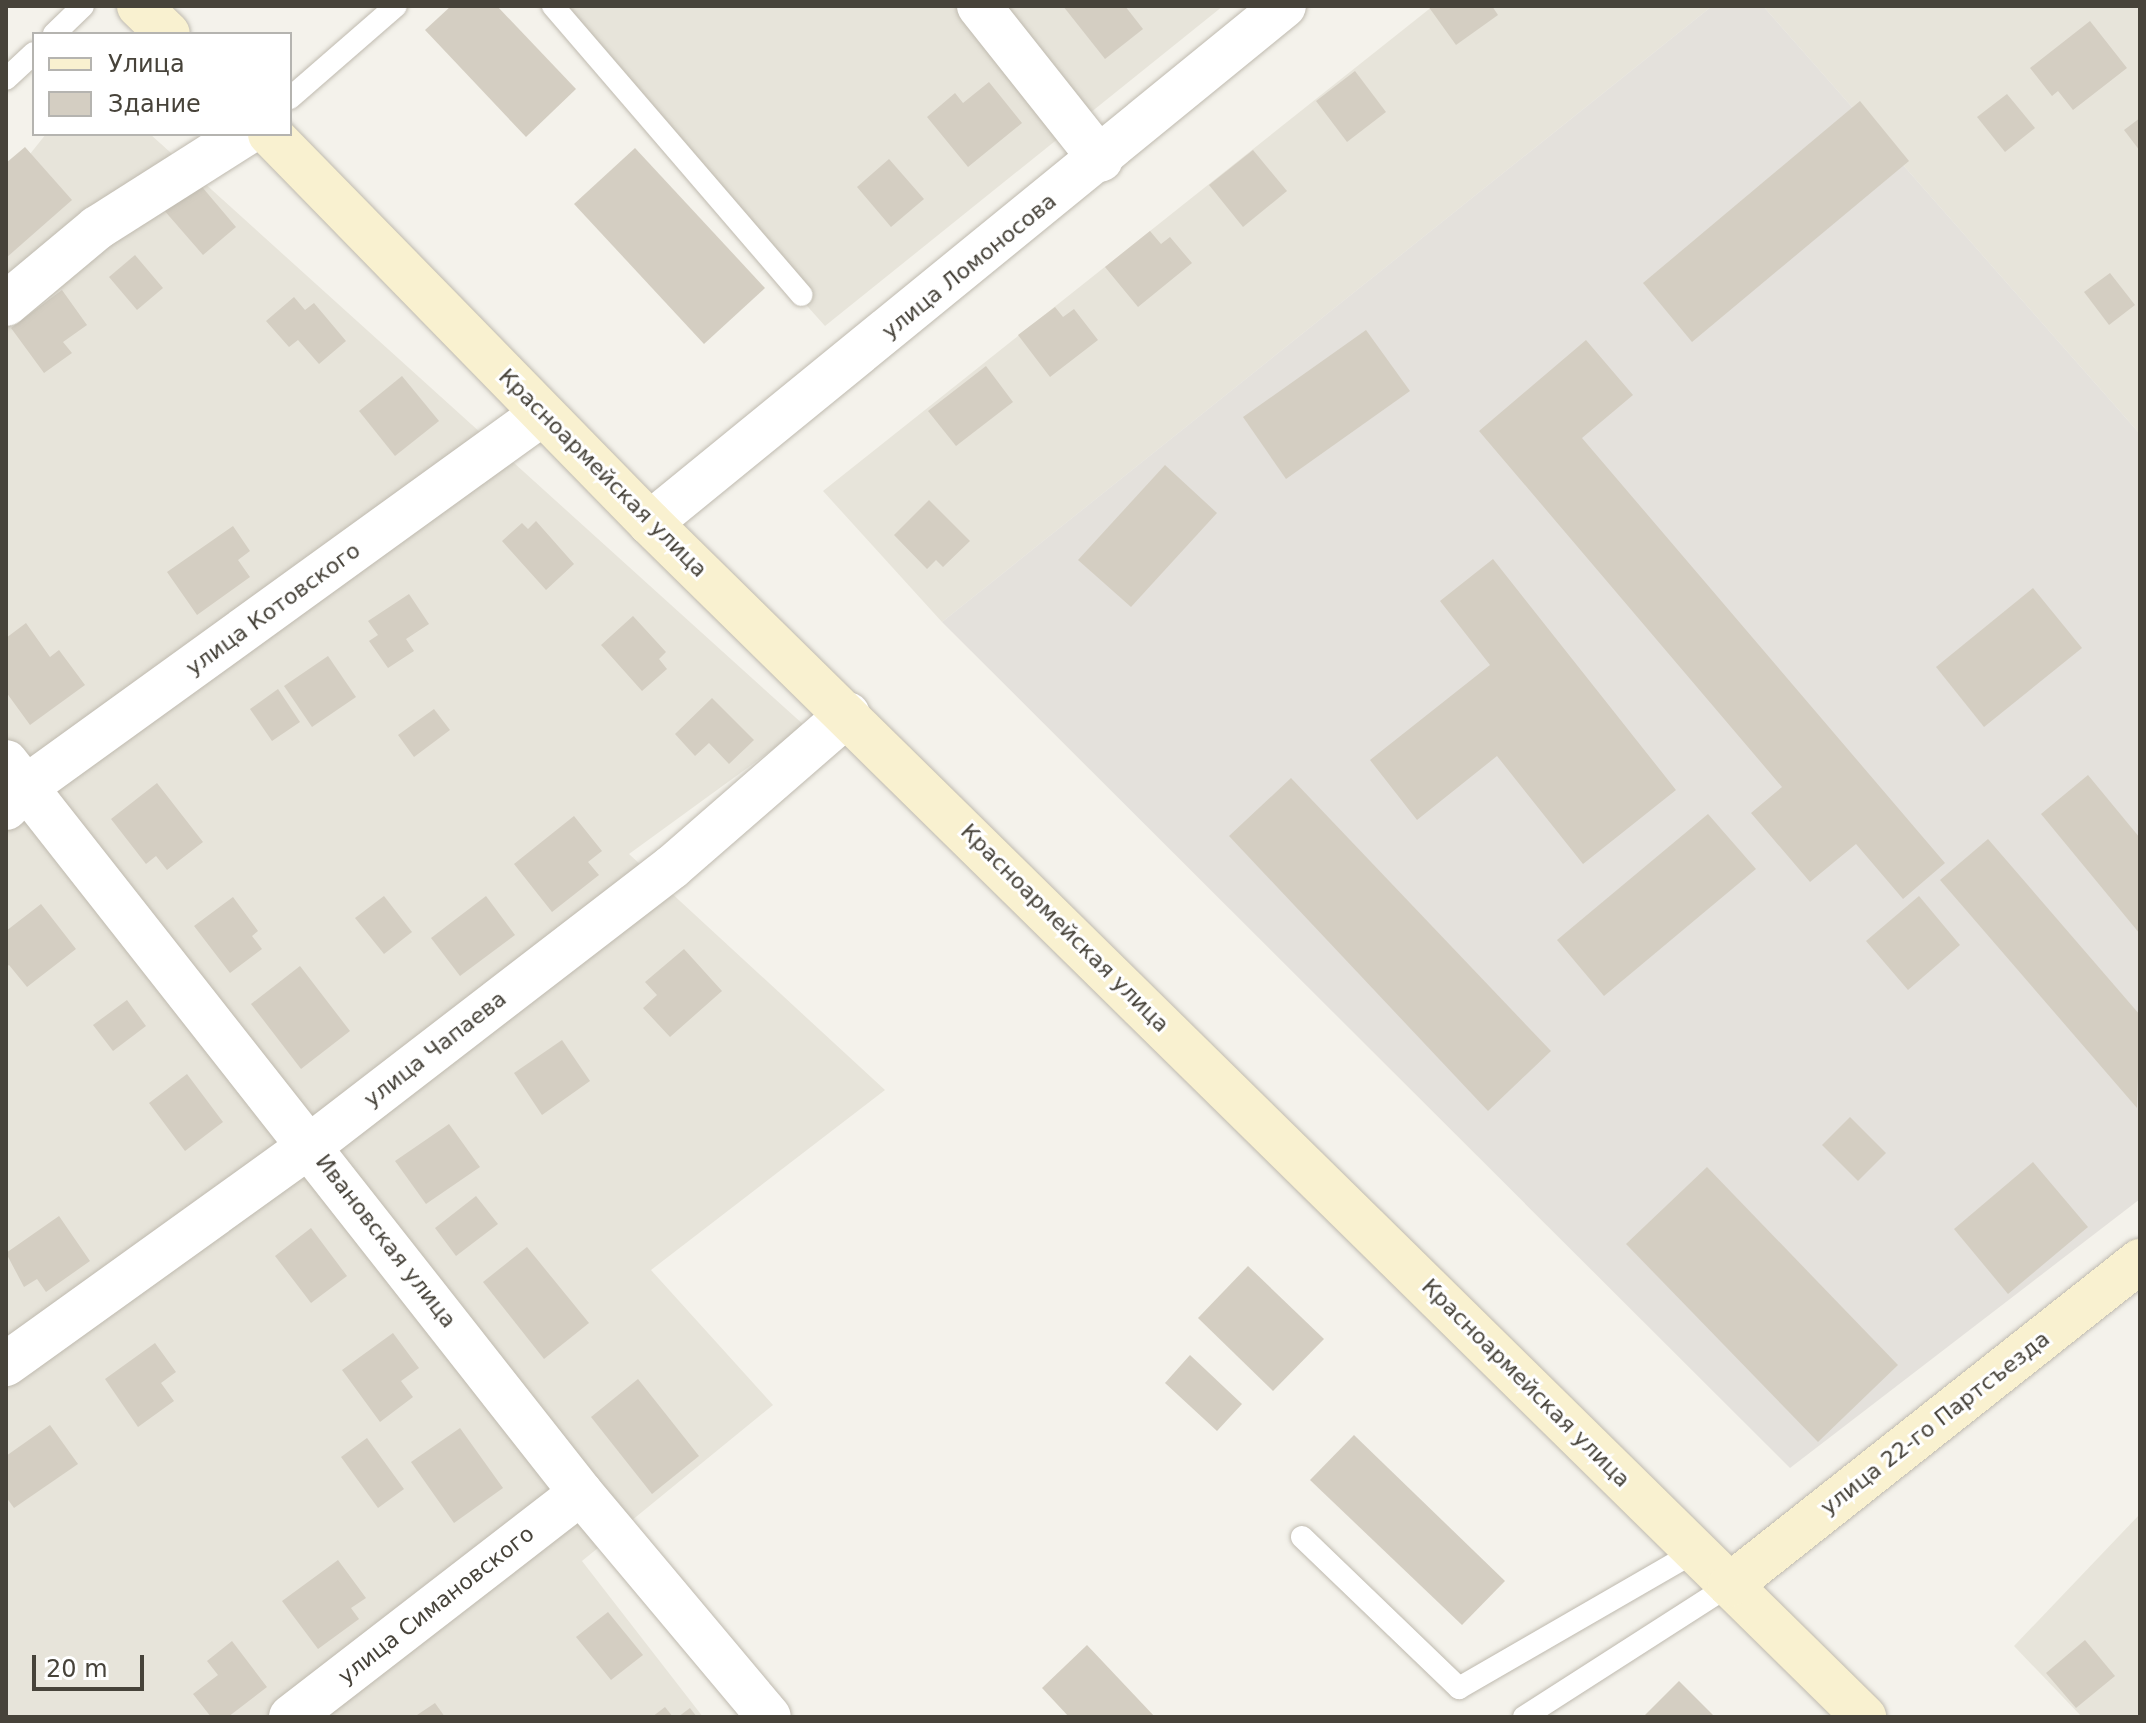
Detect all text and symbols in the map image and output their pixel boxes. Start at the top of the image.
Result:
legend [32,32,292,136]
text: Улица [108,50,185,78]
text: Здание [108,90,201,118]
street label: улица Ломоносова [876,188,1062,344]
street label: Красноармейская улица [493,363,713,583]
street label: улица Котовского [181,537,365,681]
street label: Красноармейская улица [955,818,1175,1038]
street label: улица Чапаева [359,985,511,1113]
street label: Ивановская улица [310,1149,462,1333]
street label: Красноармейская улица [1416,1273,1636,1493]
street label: улица 22-го Партсъезда [1815,1325,2055,1521]
street label: улица Симановского [333,1520,539,1690]
scale bar [36,1639,148,1689]
text: 20 m [46,1655,108,1683]

